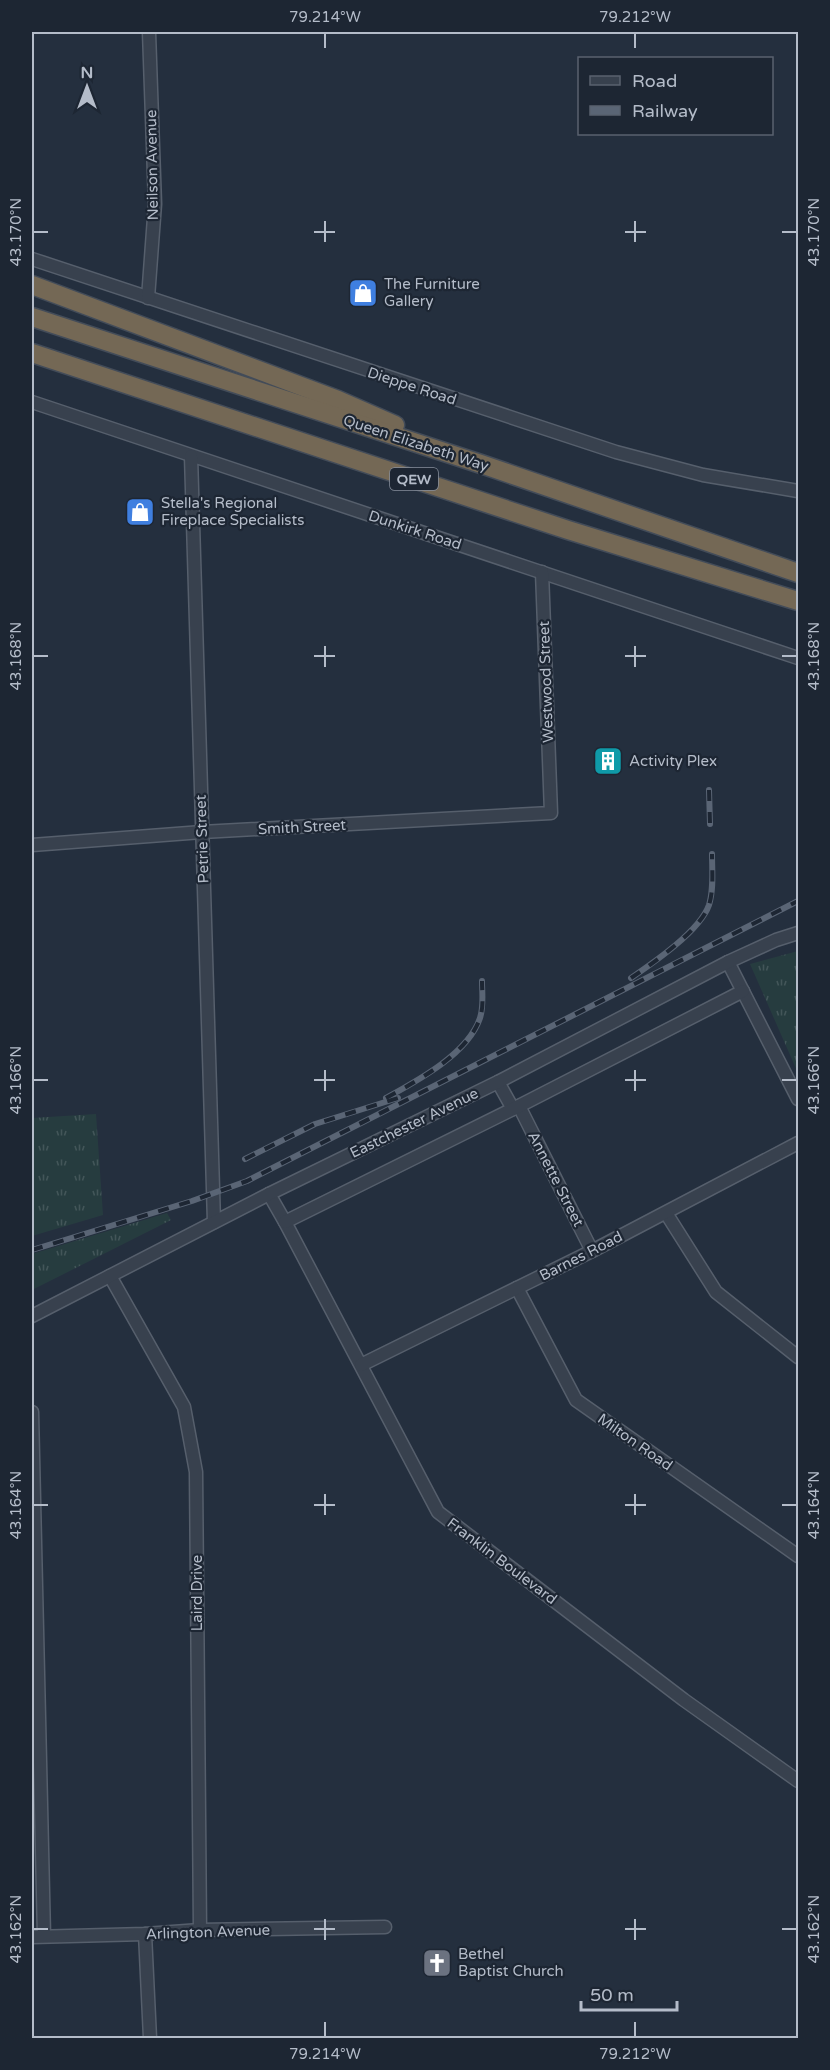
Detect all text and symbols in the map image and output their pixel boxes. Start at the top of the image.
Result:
text: 79.214°W [289,8,361,26]
text: 79.212°W [599,8,671,26]
north arrow [57,57,117,117]
legend [578,57,773,135]
text: N [81,63,93,83]
text: Road [632,70,677,92]
text: Railway [632,100,698,122]
street label: Neilson Avenue [142,109,162,221]
text: 43.170°N [7,198,25,266]
text: 43.170°N [805,198,823,266]
place label: The Furniture Gallery [384,275,480,310]
shop icon: The Furniture Gallery [347,277,379,309]
street label: Dieppe Road [365,363,459,409]
street label: Queen Elizabeth Way [341,411,491,475]
road number: QEW [390,468,438,490]
place label: Stella's Regional Fireplace Specialists [161,494,304,529]
shop icon: Stella's Regional Fireplace Specialists [124,496,156,528]
street label: Dunkirk Road [366,506,464,554]
street label: Westwood Street [535,620,557,743]
text: 43.168°N [7,622,25,690]
text: 43.168°N [805,622,823,690]
building icon: Activity Plex [592,745,624,777]
place label: Activity Plex [629,752,717,770]
street label: Petrie Street [191,794,213,884]
street label: Smith Street [257,816,347,838]
text: 43.166°N [7,1046,25,1114]
text: 43.166°N [805,1046,823,1114]
street label: Eastchester Avenue [347,1084,481,1162]
street label: Annette Street [524,1128,588,1230]
street label: Barnes Road [536,1227,626,1285]
street label: Milton Road [594,1410,676,1474]
text: 43.164°N [7,1471,25,1539]
text: 43.164°N [805,1471,823,1539]
street label: Franklin Boulevard [444,1514,560,1608]
street label: Laird Drive [188,1555,206,1631]
text: 43.162°N [7,1895,25,1963]
text: 43.162°N [805,1895,823,1963]
street label: Arlington Avenue [146,1921,270,1943]
place label: Bethel Baptist Church [458,1945,564,1980]
church icon: Bethel Baptist Church [421,1947,453,1979]
scale bar [581,1974,677,2012]
text: 50 m [590,1984,634,2006]
text: 79.214°W [289,2045,361,2063]
text: 79.212°W [599,2045,671,2063]

